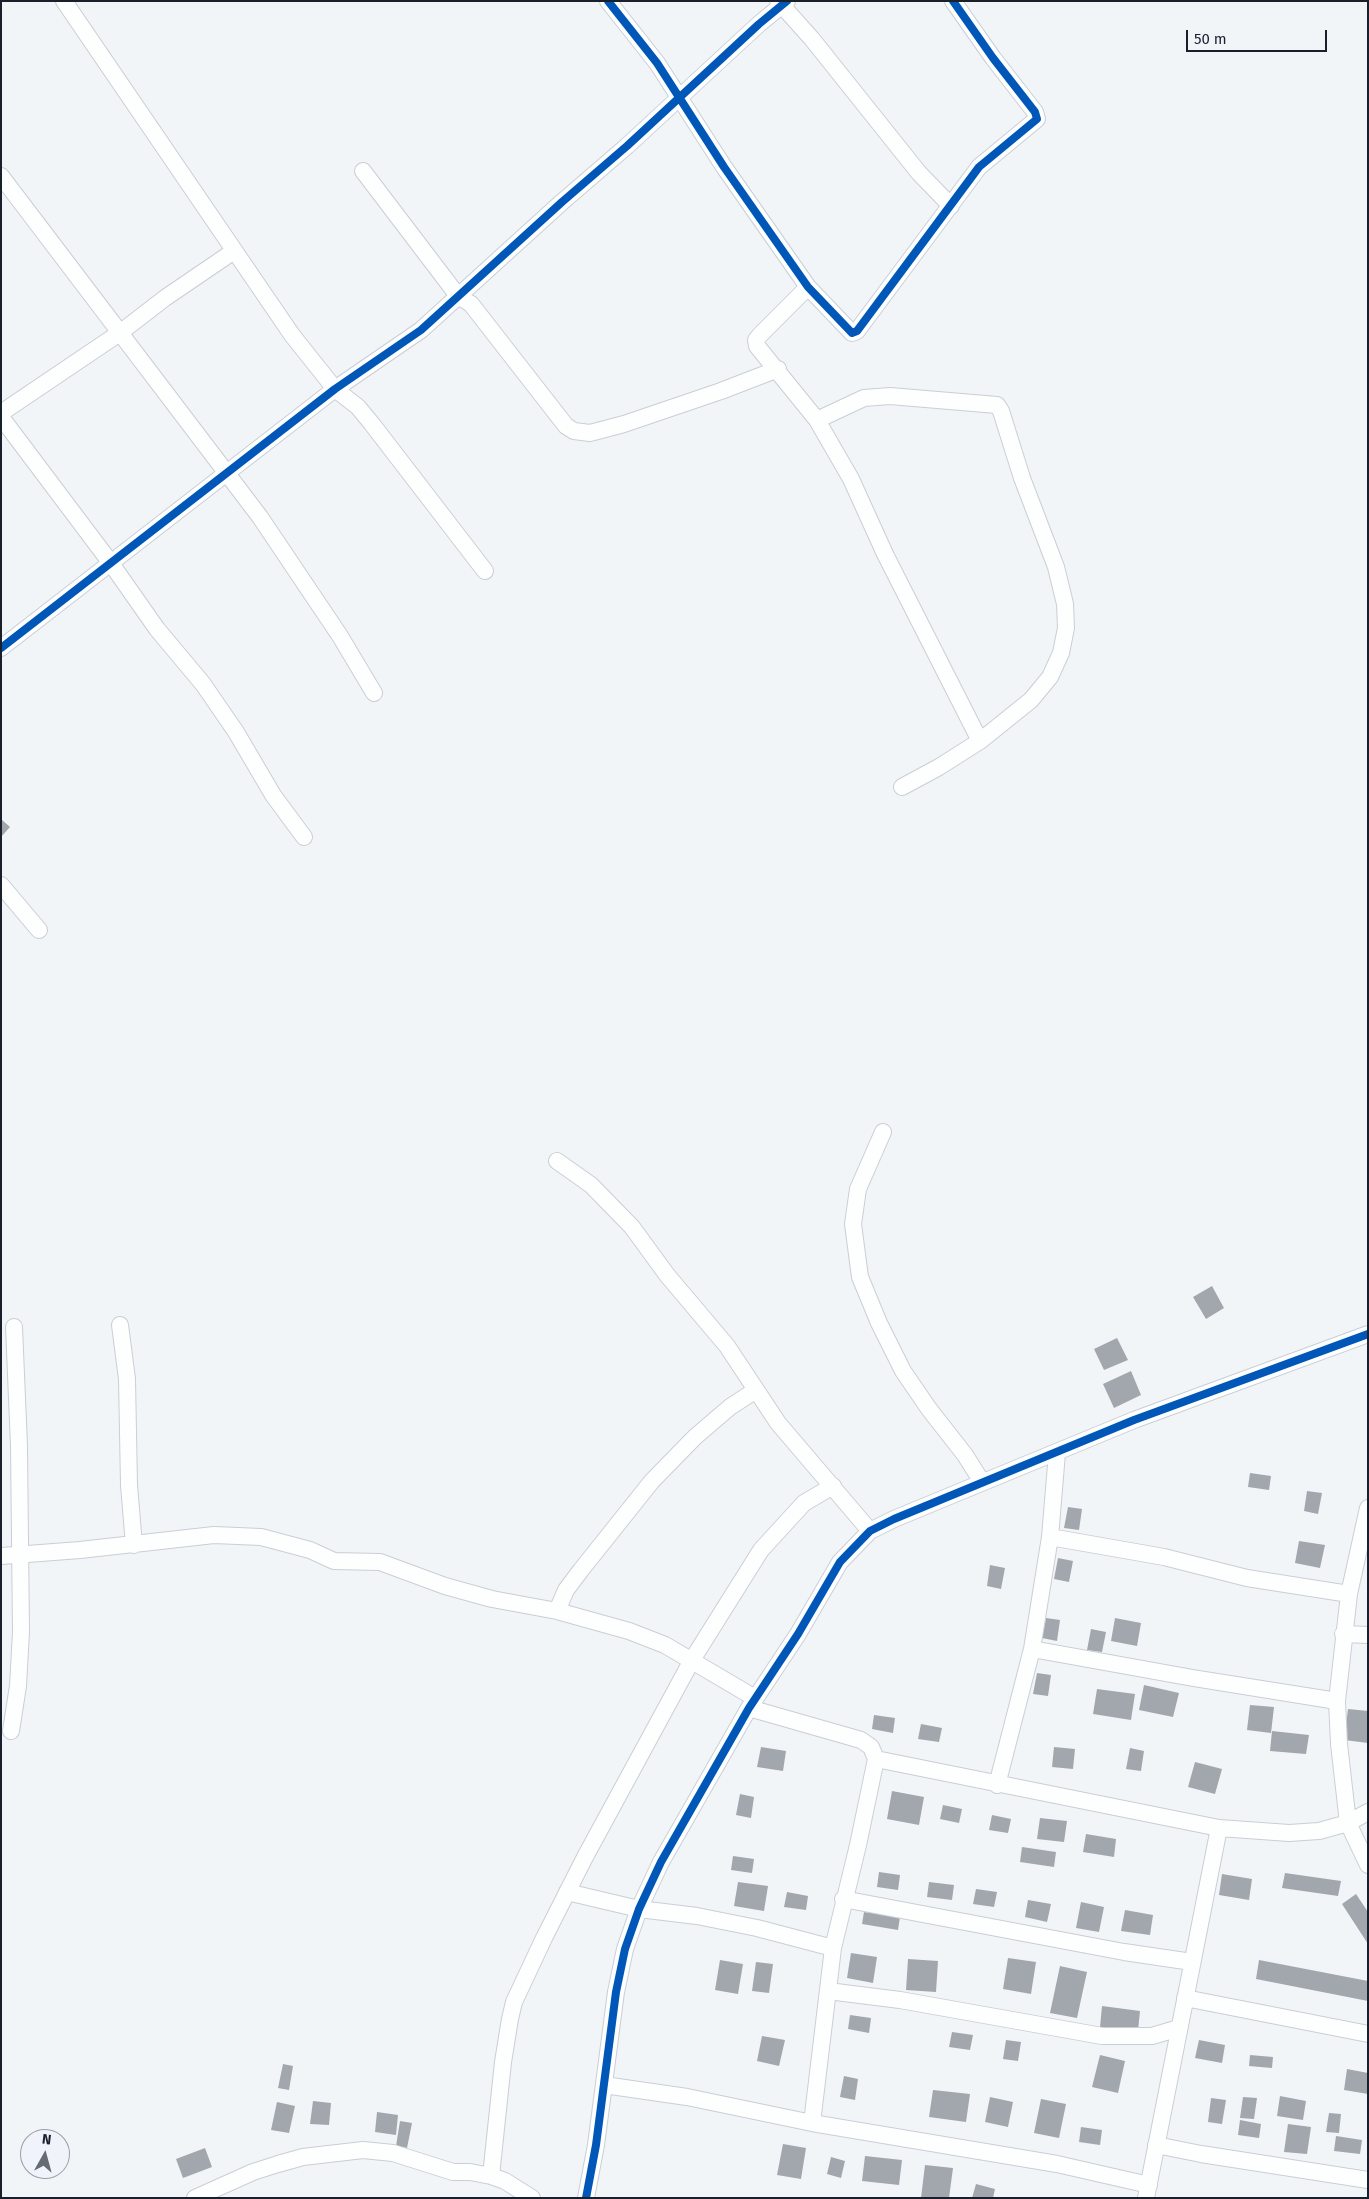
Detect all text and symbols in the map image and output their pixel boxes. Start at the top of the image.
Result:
scale bar [1189,20,1330,52]
text: 50 m [1194,30,1227,48]
north arrow [20,2129,70,2179]
text: N [41,2131,52,2149]

